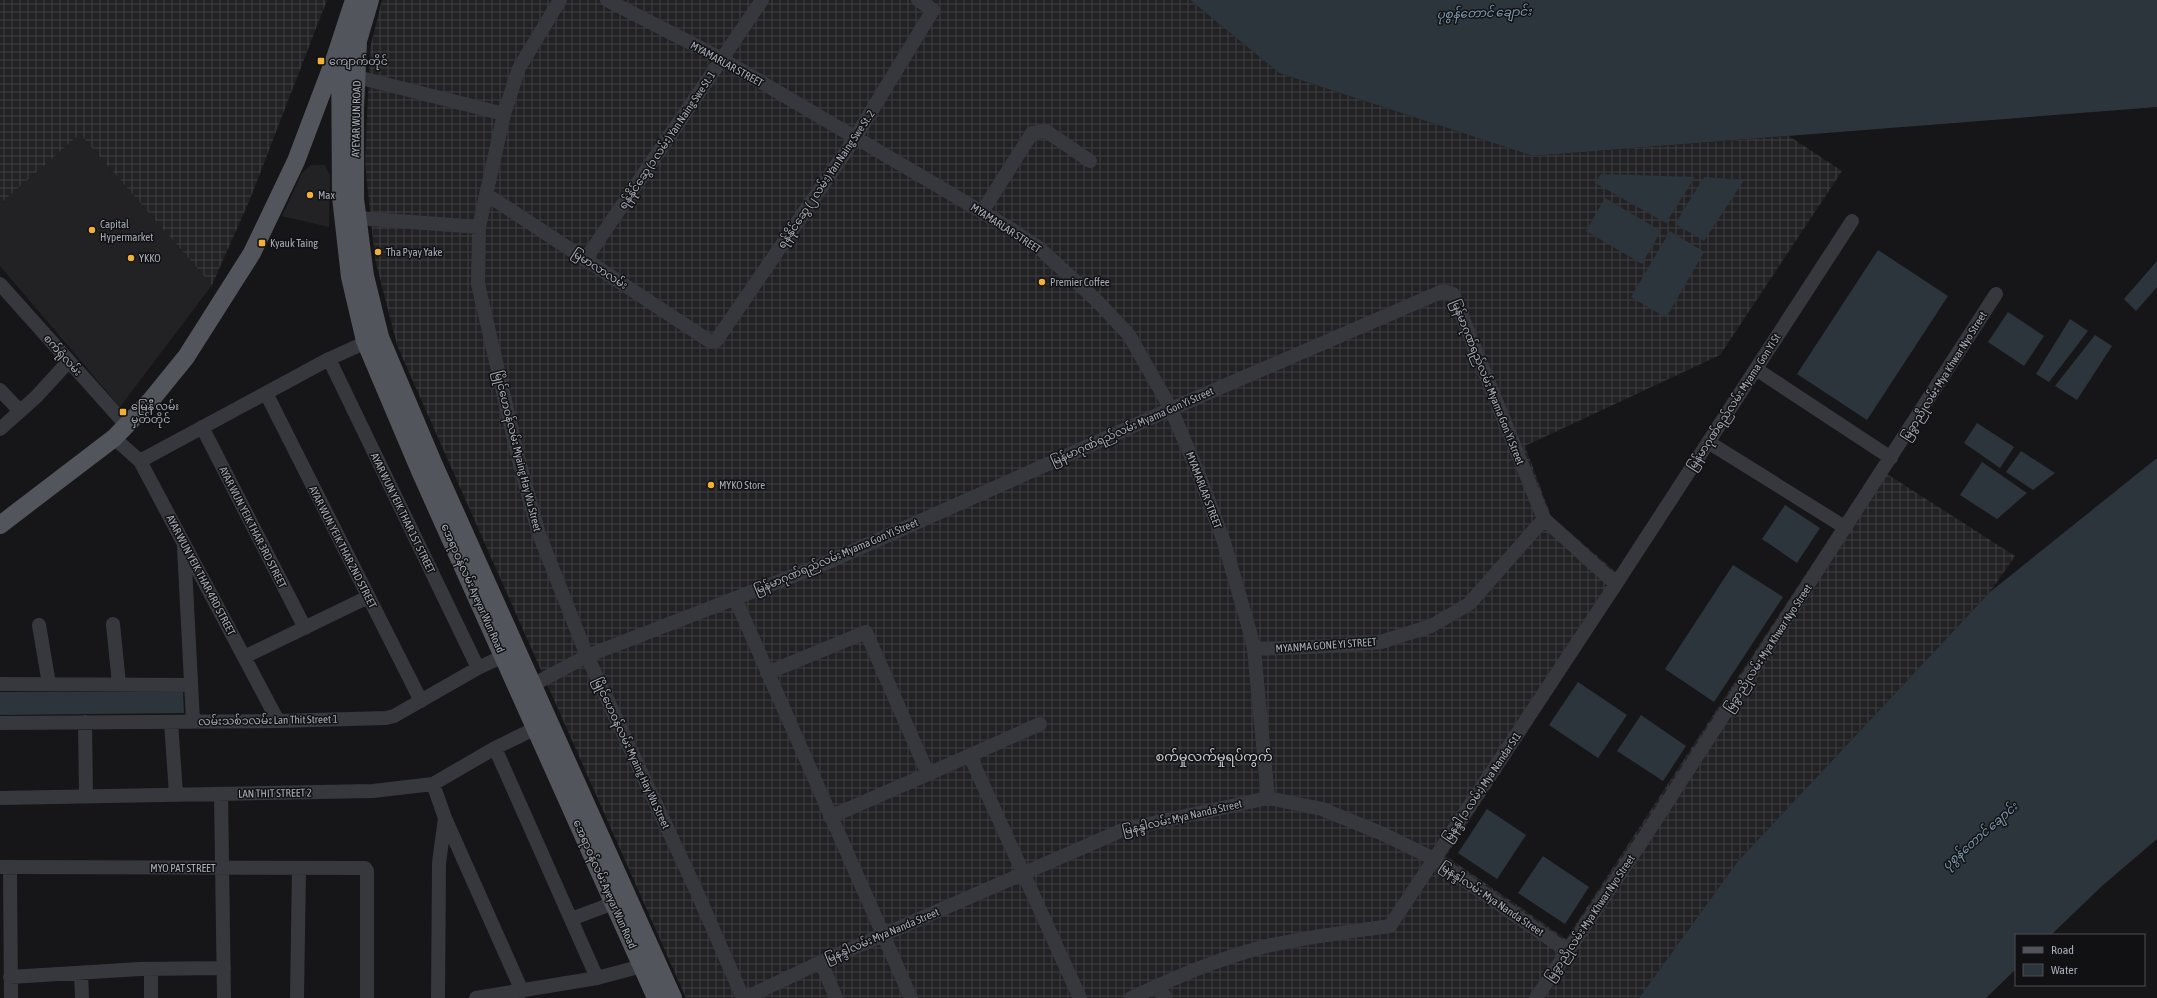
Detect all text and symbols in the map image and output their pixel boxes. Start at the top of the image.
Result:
water label: ပုစွန်တောင် ချောင်း [1436,2,1533,25]
street label: MYAMARLAR STREET [689,39,766,89]
place label: ကျောက်တိုင် [329,54,388,70]
marker: ကျောက်တိုင် [316,56,326,66]
street label: ရန်နိုင်ဆွေ (၁ လမ်း) Yan Naing Swe St. 1 [616,68,720,213]
street label: AYEYAR WUN ROAD [349,80,363,158]
street label: ရန်နိုင်ဆွေ (၂ လမ်း) Yan Naing Swe St. 2 [774,107,879,252]
place label: Max [318,189,335,201]
marker: Max [305,190,315,200]
street label: MYAMARLAR STREET [969,201,1043,255]
place label: Capital Hypermarket [100,218,153,243]
marker: Capital Hypermarket [87,225,97,235]
place label: Kyauk Taing [270,237,318,249]
marker: Kyauk Taing [257,238,267,248]
place label: Tha Pyay Yake [386,246,443,258]
street label: မြမာလာလမ်း [569,246,631,294]
marker: Tha Pyay Yake [373,247,383,257]
place label: YKKO [139,252,161,264]
marker: YKKO [126,253,136,263]
place label: Premier Coffee [1050,276,1110,288]
marker: Premier Coffee [1037,277,1047,287]
street label: မြန်မာဂုဏ်ရည်လမ်း Myama Gon Yi Street [1447,297,1528,467]
street label: မြခွာညိုလမ်း Mya Khwar Nyo Street [1898,309,1991,444]
street label: စက်ရုံလမ်း [39,331,85,380]
street label: မြန်မာဂုဏ်ရည်လမ်း Myama Gon Yi St [1684,331,1785,474]
street label: မြိုင်ဟေဝန်လမ်း Myaing Hay Wu Street [489,369,545,533]
street label: မြန်မာဂုဏ်ရည်လမ်း Myama Gon Yi Street [1048,384,1216,470]
place label: မြေနီ လမ်း မှတ်တိုင် [131,399,179,428]
marker: မြေနီ လမ်း မှတ်တိုင် [118,407,128,417]
street label: MYAMARLAR STREET [1184,450,1224,530]
street label: AYAR WUN YEIK THAR 1ST STREET [369,451,437,575]
street label: AYAR WUN YEIK THAR 3RD STREET [217,464,289,590]
place label: MYKO Store [719,479,765,491]
marker: MYKO Store [706,480,716,490]
street label: AYAR WUN YEIK THAR 2ND STREET [307,484,379,610]
street label: AYAR WUN YEIK THAR 4RD STREET [164,513,238,637]
street label: မြန်မာဂုဏ်ရည်လမ်း Myama Gon Yi Street [752,515,921,599]
street label: အေရာဝန်လမ်း Ayeyar Wun Road [436,521,508,656]
street label: မြခွာညိုလမ်း Mya Khwar Nyo Street [1721,581,1816,716]
street label: MYANMA GONE YI STREET [1275,635,1377,655]
street label: မြိုင်ဟေဝန်လမ်း Myaing Hay Wu Street [589,675,673,832]
street label: လမ်းသစ်၁လမ်း Lan Thit Street 1 [198,712,338,727]
street label: မြနန္ဒါ (၁ လမ်း) Mya Nandar St1 [1440,729,1526,846]
district label: စက်မှုလက်မှုရပ်ကွက် [1155,748,1273,767]
street label: LAN THIT STREET 2 [238,786,312,800]
street label: မြနန္ဒါလမ်း Mya Nanda Street [1121,796,1244,840]
water label: ပုစွန်တောင် ချောင်း [1938,798,2023,875]
street label: အေရာဝန်လမ်း Ayeyar Wun Road [568,817,640,952]
street label: မြခွာညိုလမ်း Mya Khwar Nyo Street [1542,852,1639,985]
street label: မြနန္ဒါလမ်း Mya Nanda Street [1436,859,1547,941]
street label: MYO PAT STREET [150,862,216,874]
street label: မြနန္ဒါလမ်း Mya Nanda Street [823,905,942,967]
legend [2015,934,2145,986]
text: Road [2051,943,2074,957]
text: Water [2051,963,2078,977]

